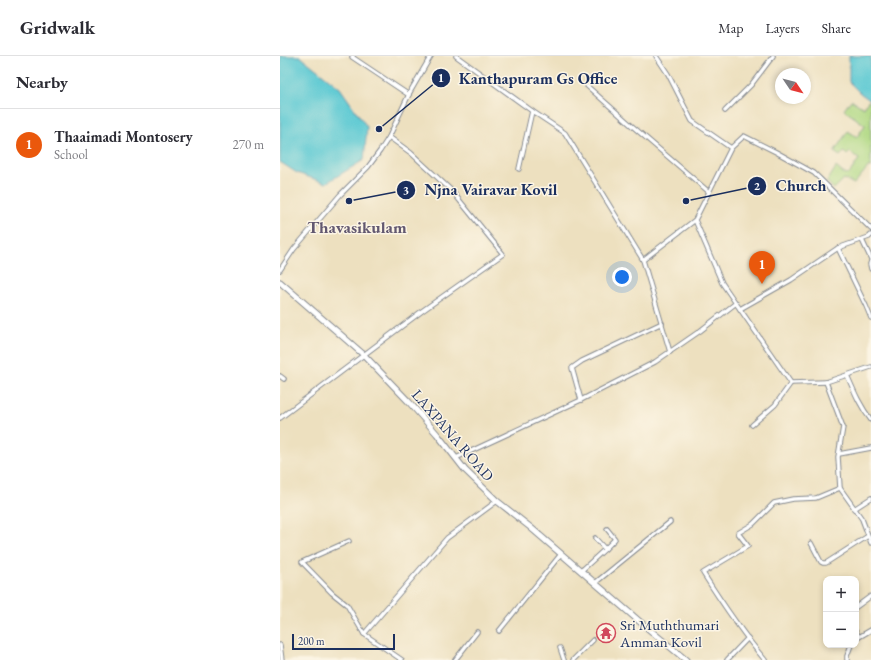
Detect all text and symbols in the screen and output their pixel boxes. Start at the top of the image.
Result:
text: Gridwalk [20,15,95,40]
text: Map [718,19,743,37]
text: Layers [765,19,800,37]
text: Share [822,19,851,37]
callout: Kanthapuram Gs Office [431,64,625,92]
text: Kanthapuram Gs Office [459,68,618,89]
north arrow [775,68,811,104]
text: 1 [438,70,444,86]
text: Nearby [16,71,68,93]
text: Thaaimadi Montosery [54,127,193,146]
text: 1 [26,136,32,153]
text: 270 m [233,136,264,153]
text: School [54,146,88,163]
callout: Church [747,172,834,200]
text: Church [776,175,827,196]
callout: Njna Vairavar Kovil [396,176,565,204]
text: 2 [754,178,761,194]
text: Njna Vairavar Kovil [425,179,558,200]
text: 3 [403,182,409,198]
district label: Thavasikulam [307,216,407,238]
pin: 1 [749,251,775,284]
your location [612,267,632,287]
street label: LAXPANA ROAD [408,385,498,485]
map controls [823,576,859,648]
button: + [823,576,859,612]
button: − [823,612,859,648]
place label: Sri Muththumari Amman Kovil [619,615,720,651]
temple icon: Sri Muththumari Amman Kovil [595,622,617,644]
scale bar [292,632,395,651]
text: 200 m [298,634,325,648]

